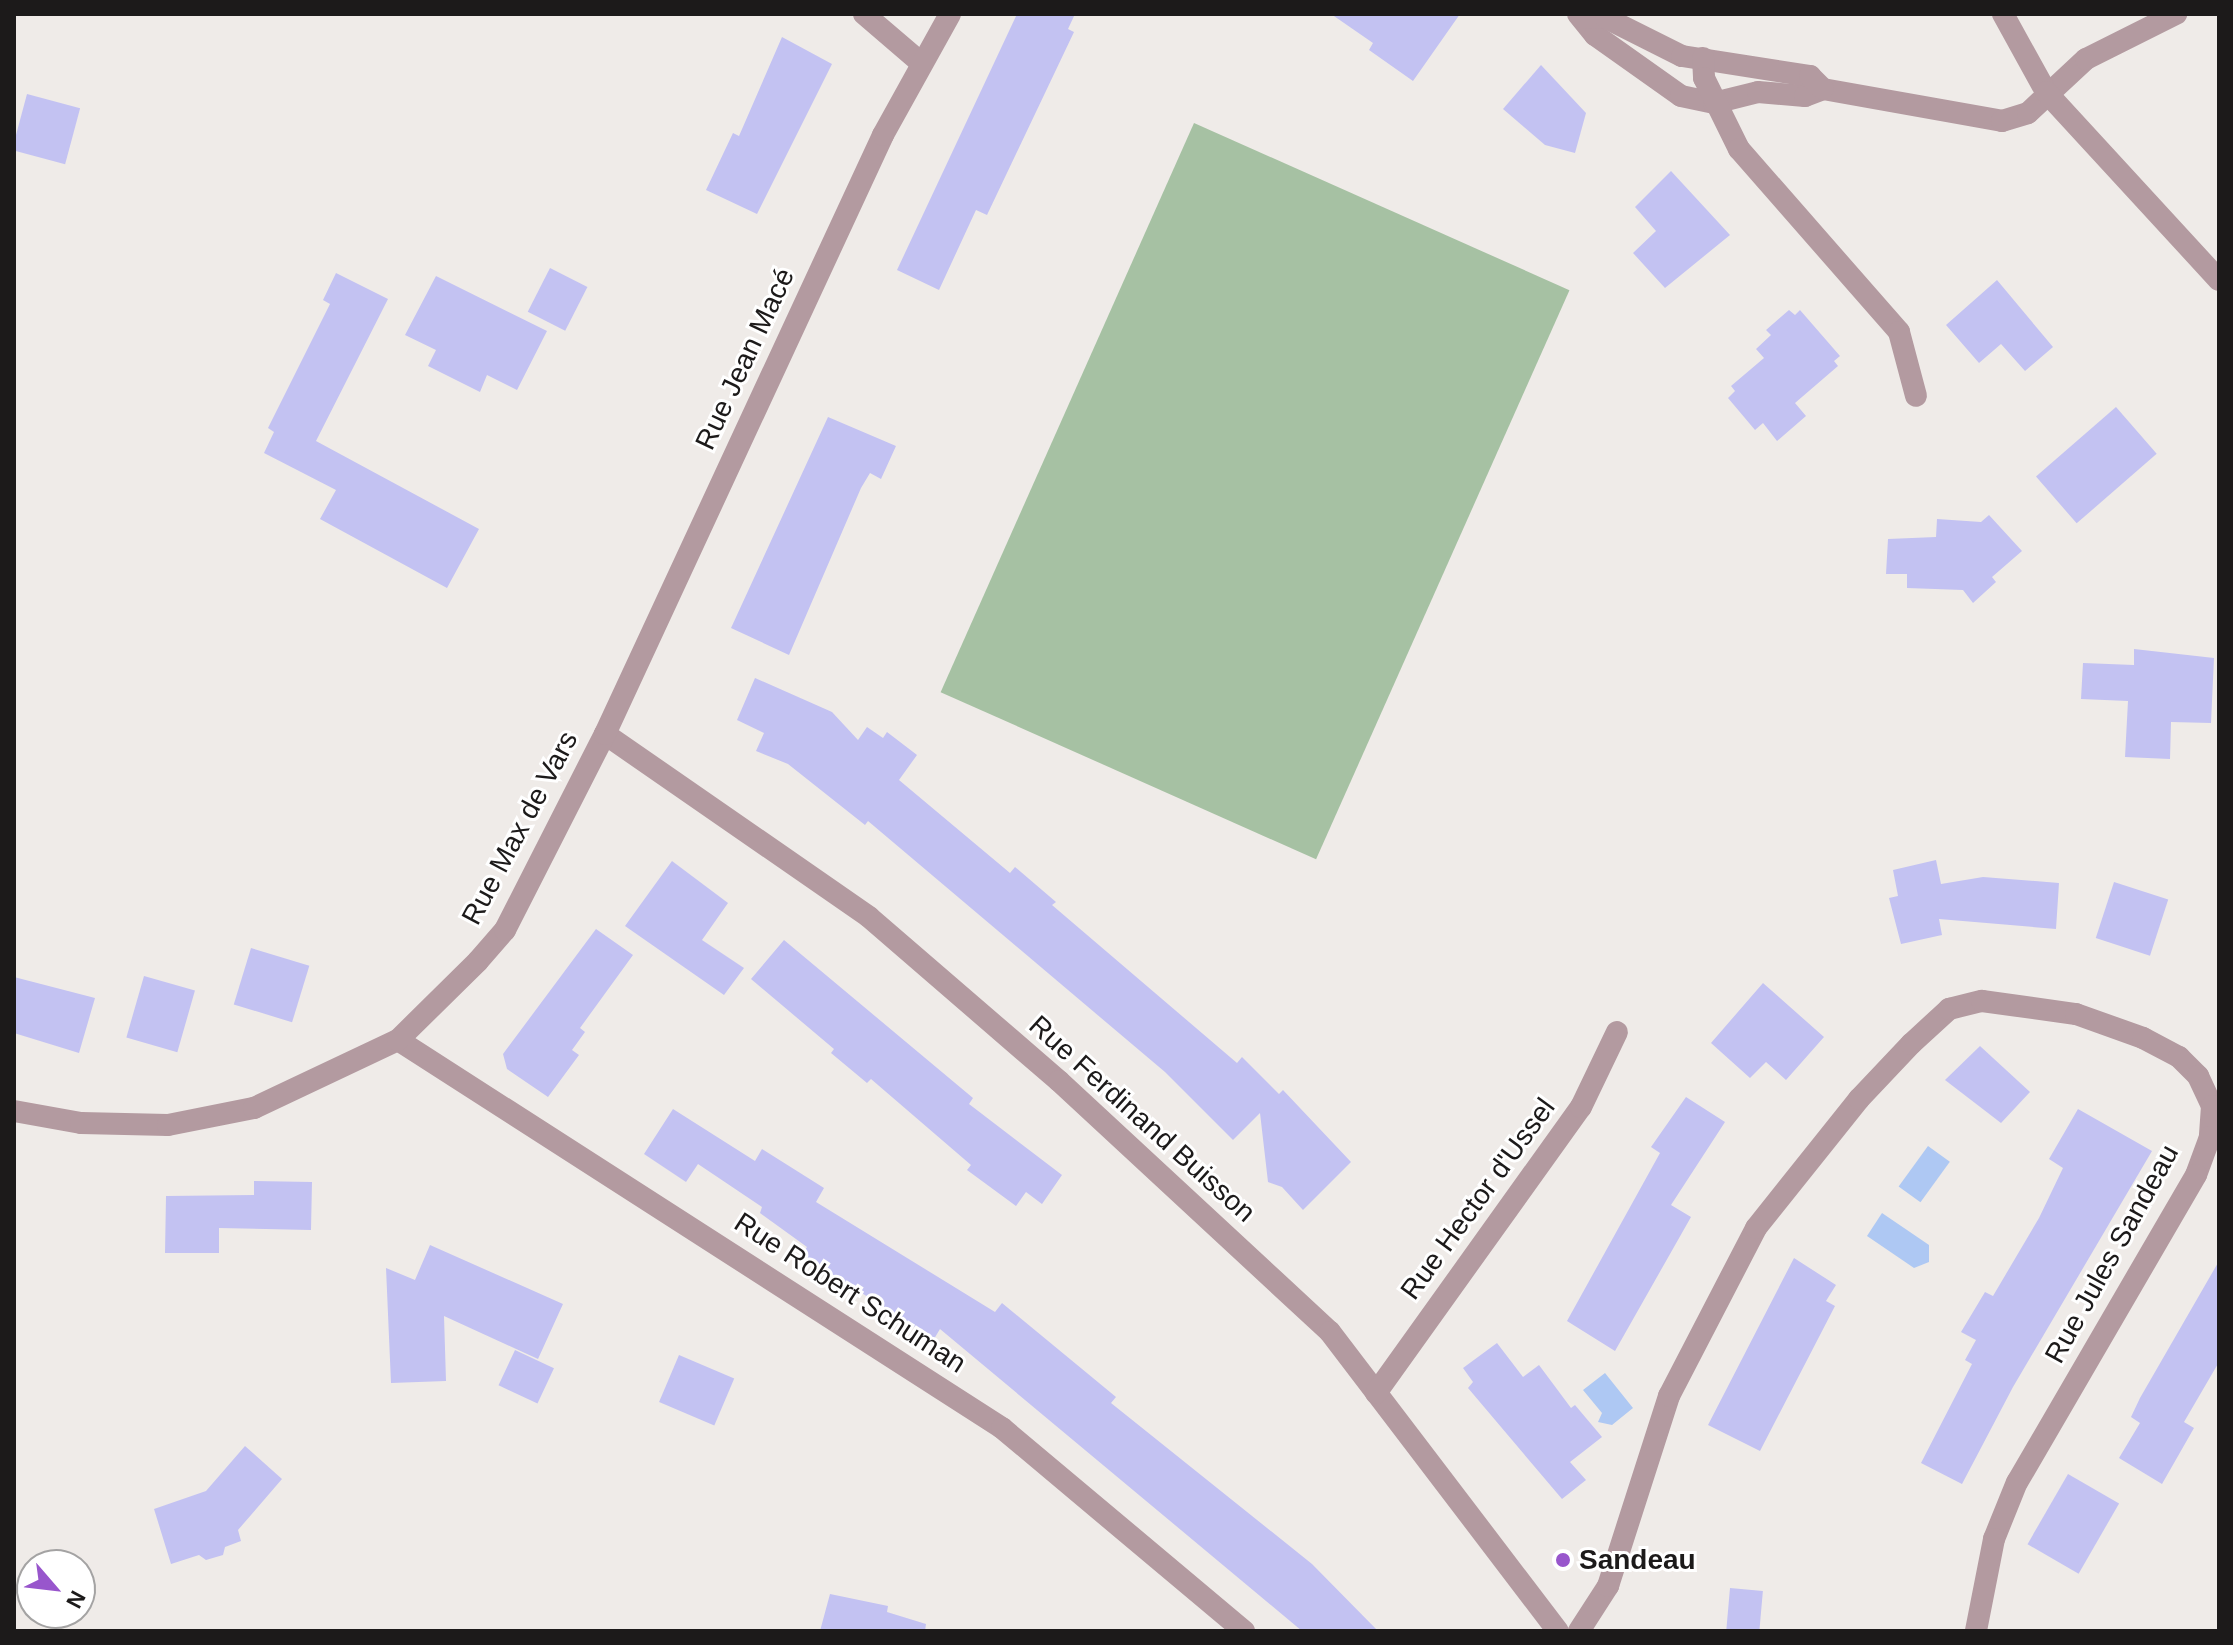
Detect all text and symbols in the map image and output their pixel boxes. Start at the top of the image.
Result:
street label: Rue Jean Macé [688,263,802,455]
street label: Rue Max de Vars [455,726,585,930]
street label: Rue Ferdinand Buisson [1022,1009,1262,1229]
street label: Rue Hector d'Ussel [1394,1092,1562,1306]
street label: Rue Jules Sandeau [2038,1139,2186,1369]
street label: Rue Robert Schuman [728,1206,972,1380]
place label: Sandeau [1579,1543,1696,1577]
north arrow [16,1549,96,1629]
marker: Sandeau [1554,1551,1572,1569]
text: N [61,1587,91,1612]

